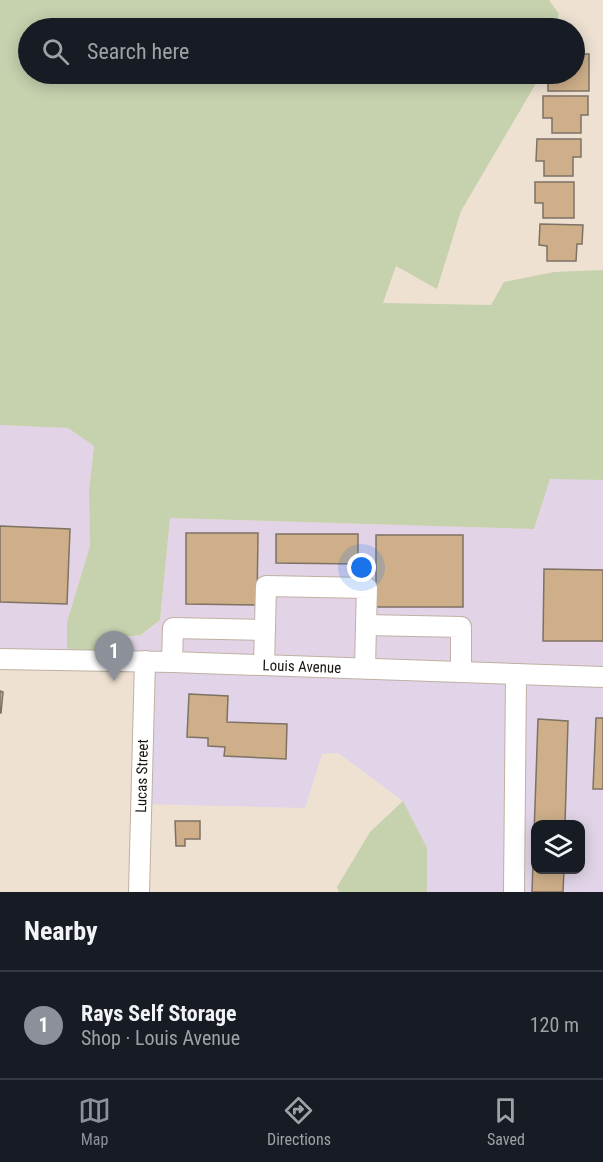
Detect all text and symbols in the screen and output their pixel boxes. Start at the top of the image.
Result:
search box [18,18,585,84]
icon: search [39,35,72,68]
text: Search here [87,39,189,64]
your location [347,553,376,582]
pin: 1 [94,632,134,681]
street label: Louis Avenue [262,656,342,677]
street label: Lucas Street [132,739,152,813]
map controls [531,820,585,874]
button: layers [531,820,585,874]
text: Nearby [24,916,98,946]
text: Rays Self Storage [81,1001,237,1026]
text: 1 [38,1013,49,1037]
text: 120 m [530,1013,579,1037]
text: Shop · Louis Avenue [81,1026,240,1050]
tab: Map [78,1094,111,1149]
tab: Directions [267,1094,331,1149]
tab: Saved [487,1094,525,1149]

